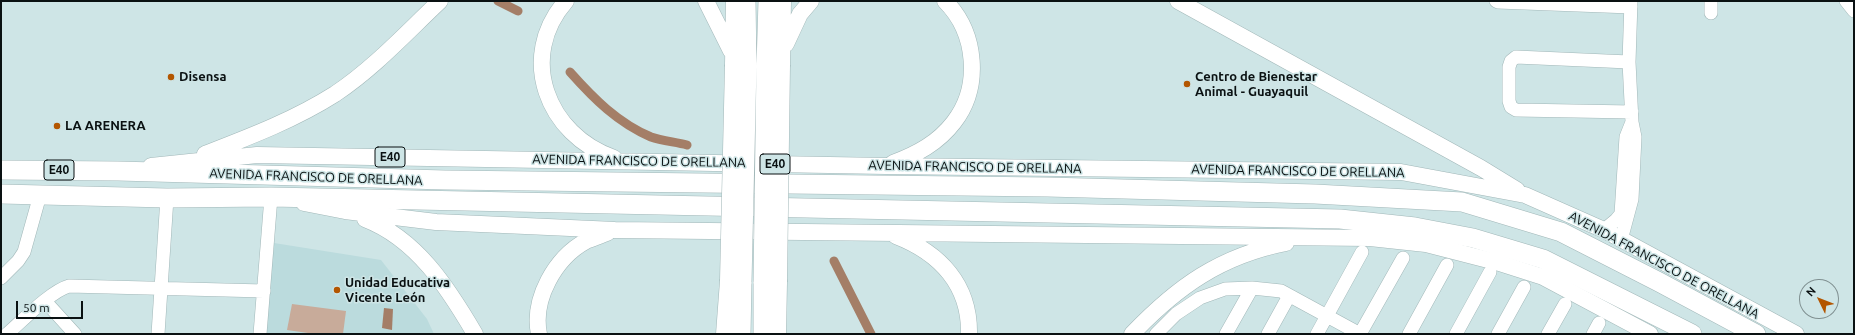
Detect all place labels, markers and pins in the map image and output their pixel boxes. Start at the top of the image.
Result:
place label: Disensa [179,69,227,85]
place label: Centro de Bienestar Animal - Guayaquil [1195,69,1317,100]
marker: Disensa [166,72,176,82]
marker: Centro de Bienestar Animal - Guayaquil [1182,79,1192,89]
place label: LA ARENERA [65,118,146,134]
marker: LA ARENERA [52,121,62,131]
place label: Unidad Educativa Vicente León [345,275,450,306]
marker: Unidad Educativa Vicente León [332,285,342,295]

